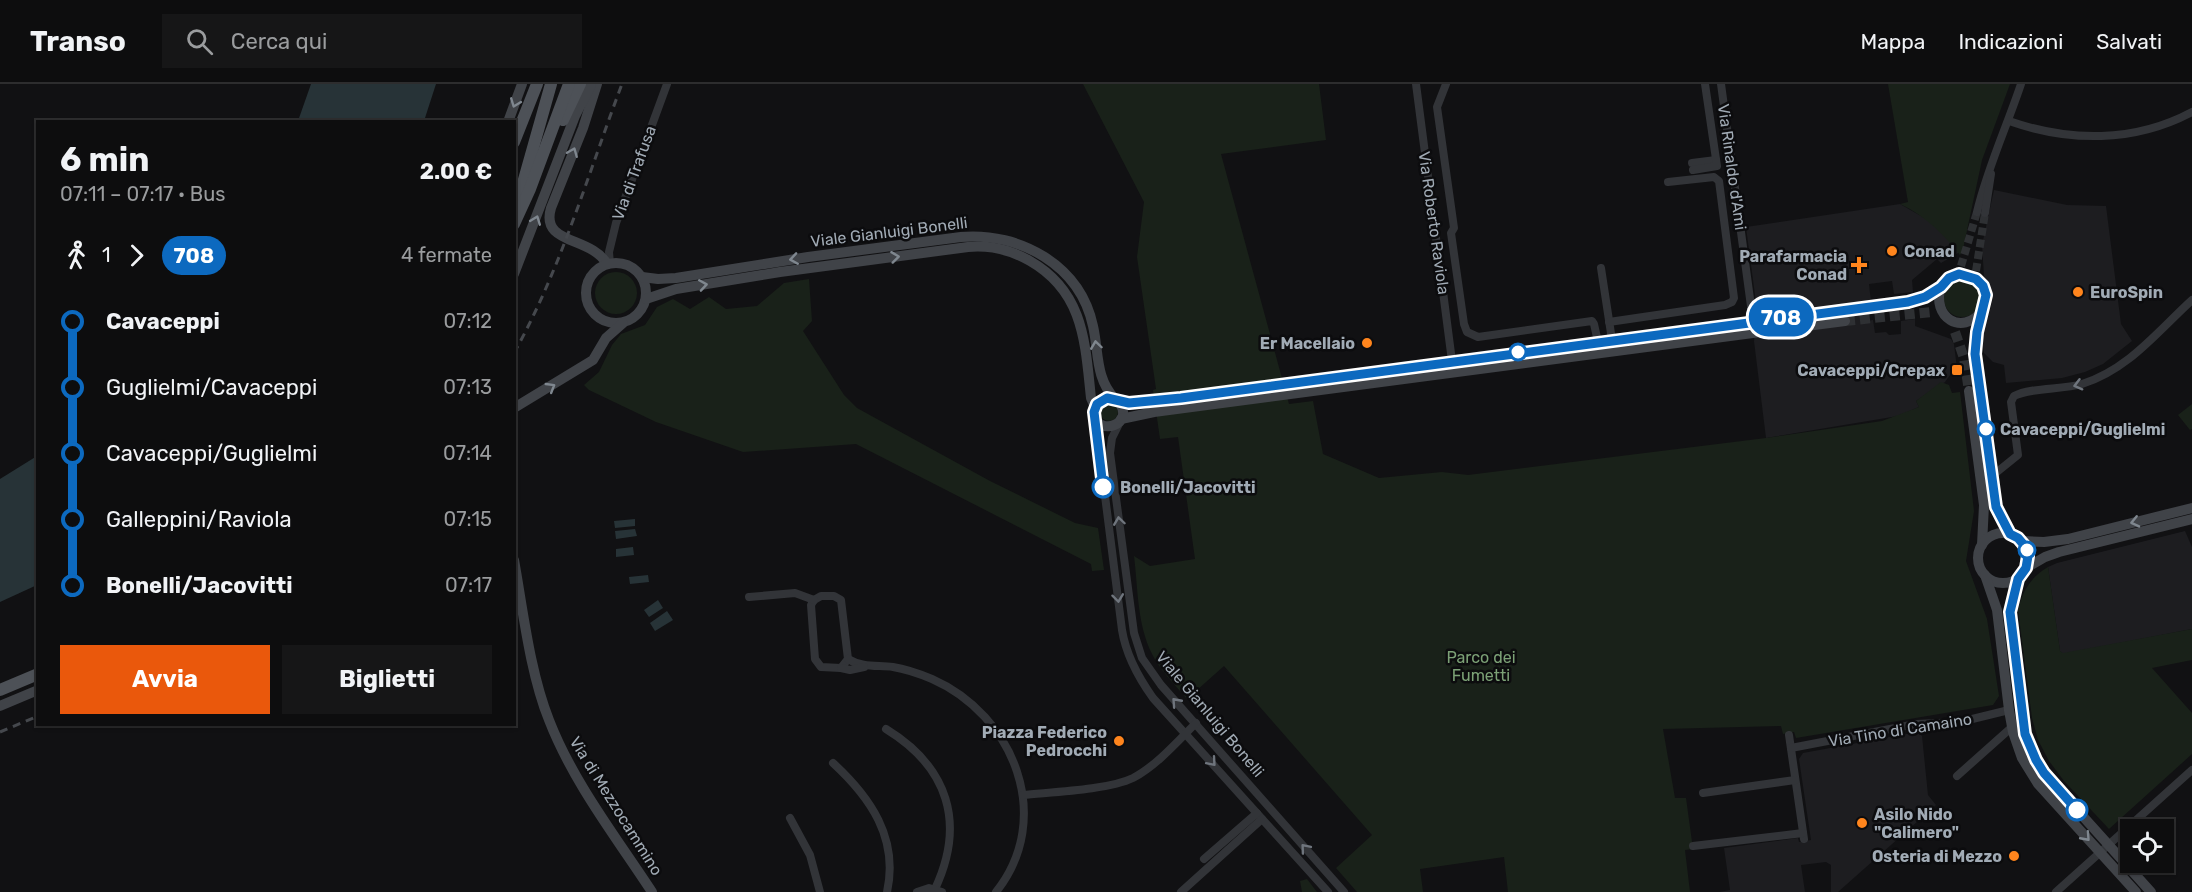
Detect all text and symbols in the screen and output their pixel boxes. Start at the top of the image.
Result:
search box [162,14,582,68]
text: Transo [30,25,126,58]
icon: search [183,25,216,58]
text: Cerca qui [231,28,327,55]
text: Mappa [1860,29,1925,54]
text: Indicazioni [1958,29,2063,54]
text: Salvati [2096,29,2162,54]
one-way arrow [509,97,522,108]
street label: Via Rinaldo d'Ami [1714,103,1750,231]
street label: Via di Trafusa [608,123,660,223]
text: 6 min [60,140,149,179]
one-way arrow [566,147,578,158]
street label: Via Roberto Raviola [1415,150,1453,296]
text: 2.00 € [420,158,492,185]
text: 07:11 – 07:17 · Bus [60,182,225,206]
street label: Viale Gianluigi Bonelli [809,213,969,251]
one-way arrow [528,215,541,225]
icon: walk [60,239,93,272]
icon: forward [120,239,153,272]
place label: Conad [1904,242,1955,261]
text: 1 [102,243,111,267]
text: 708 [174,243,214,268]
text: 4 fermate [401,243,492,267]
marker: Conad [1885,244,1899,258]
place label: Parafarmacia Conad [1739,247,1847,284]
one-way arrow [891,251,900,263]
one-way arrow [789,252,799,264]
marker: Parafarmacia Conad [1852,258,1866,272]
one-way arrow [698,279,707,291]
place label: EuroSpin [2090,283,2163,302]
marker: EuroSpin [2071,285,2085,299]
line badge: 708 [1746,298,1816,336]
text: 708 [1761,305,1801,330]
text: Cavaceppi [106,308,220,335]
text: 07:12 [444,309,492,333]
place label: Er Macellaio [1260,334,1355,353]
marker: Er Macellaio [1360,336,1374,350]
one-way arrow [1091,341,1103,350]
unlabelled marker [1509,343,1527,361]
place label: Cavaceppi/Crepax [1797,361,1946,380]
marker: Cavaceppi/Crepax [1950,363,1964,377]
text: Guglielmi/Cavaceppi [106,374,317,401]
text: 07:13 [443,375,492,399]
one-way arrow [2073,377,2083,390]
one-way arrow [545,382,555,394]
marker: Cavaceppi/Guglielmi [1977,420,1995,438]
place label: Cavaceppi/Guglielmi [2000,420,2165,439]
text: Cavaceppi/Guglielmi [106,440,317,467]
text: 07:14 [443,441,492,465]
marker: Bonelli/Jacovitti [1092,476,1114,498]
place label: Bonelli/Jacovitti [1120,478,1256,497]
text: Galleppini/Raviola [106,506,292,533]
text: 07:15 [443,507,492,531]
one-way arrow [2130,515,2140,528]
one-way arrow [1113,516,1125,525]
unlabelled marker [2018,541,2036,559]
text: Bonelli/Jacovitti [106,572,293,599]
text: 07:17 [445,573,492,597]
one-way arrow [1111,594,1124,603]
button: Avvia [60,645,270,714]
button: Biglietti [282,645,492,714]
street label: Viale Gianluigi Bonelli [1152,647,1268,781]
park label: Parco dei Fumetti [1446,648,1516,685]
one-way arrow [1172,698,1183,709]
street label: Via Tino di Camaino [1827,709,1973,751]
place label: Piazza Federico Pedrocchi [982,723,1107,760]
street label: Via di Mezzocammino [565,733,667,879]
marker: Piazza Federico Pedrocchi [1112,734,1126,748]
one-way arrow [1205,756,1216,766]
unlabelled marker [2066,799,2088,821]
place label: Asilo Nido "Calimero" [1874,805,1959,842]
marker: Asilo Nido "Calimero" [1855,816,1869,830]
map controls [2120,819,2174,873]
button: locate [2120,819,2174,873]
one-way arrow [2079,830,2090,841]
one-way arrow [1301,844,1312,855]
place label: Osteria di Mezzo [1872,847,2002,866]
marker: Osteria di Mezzo [2007,849,2021,863]

